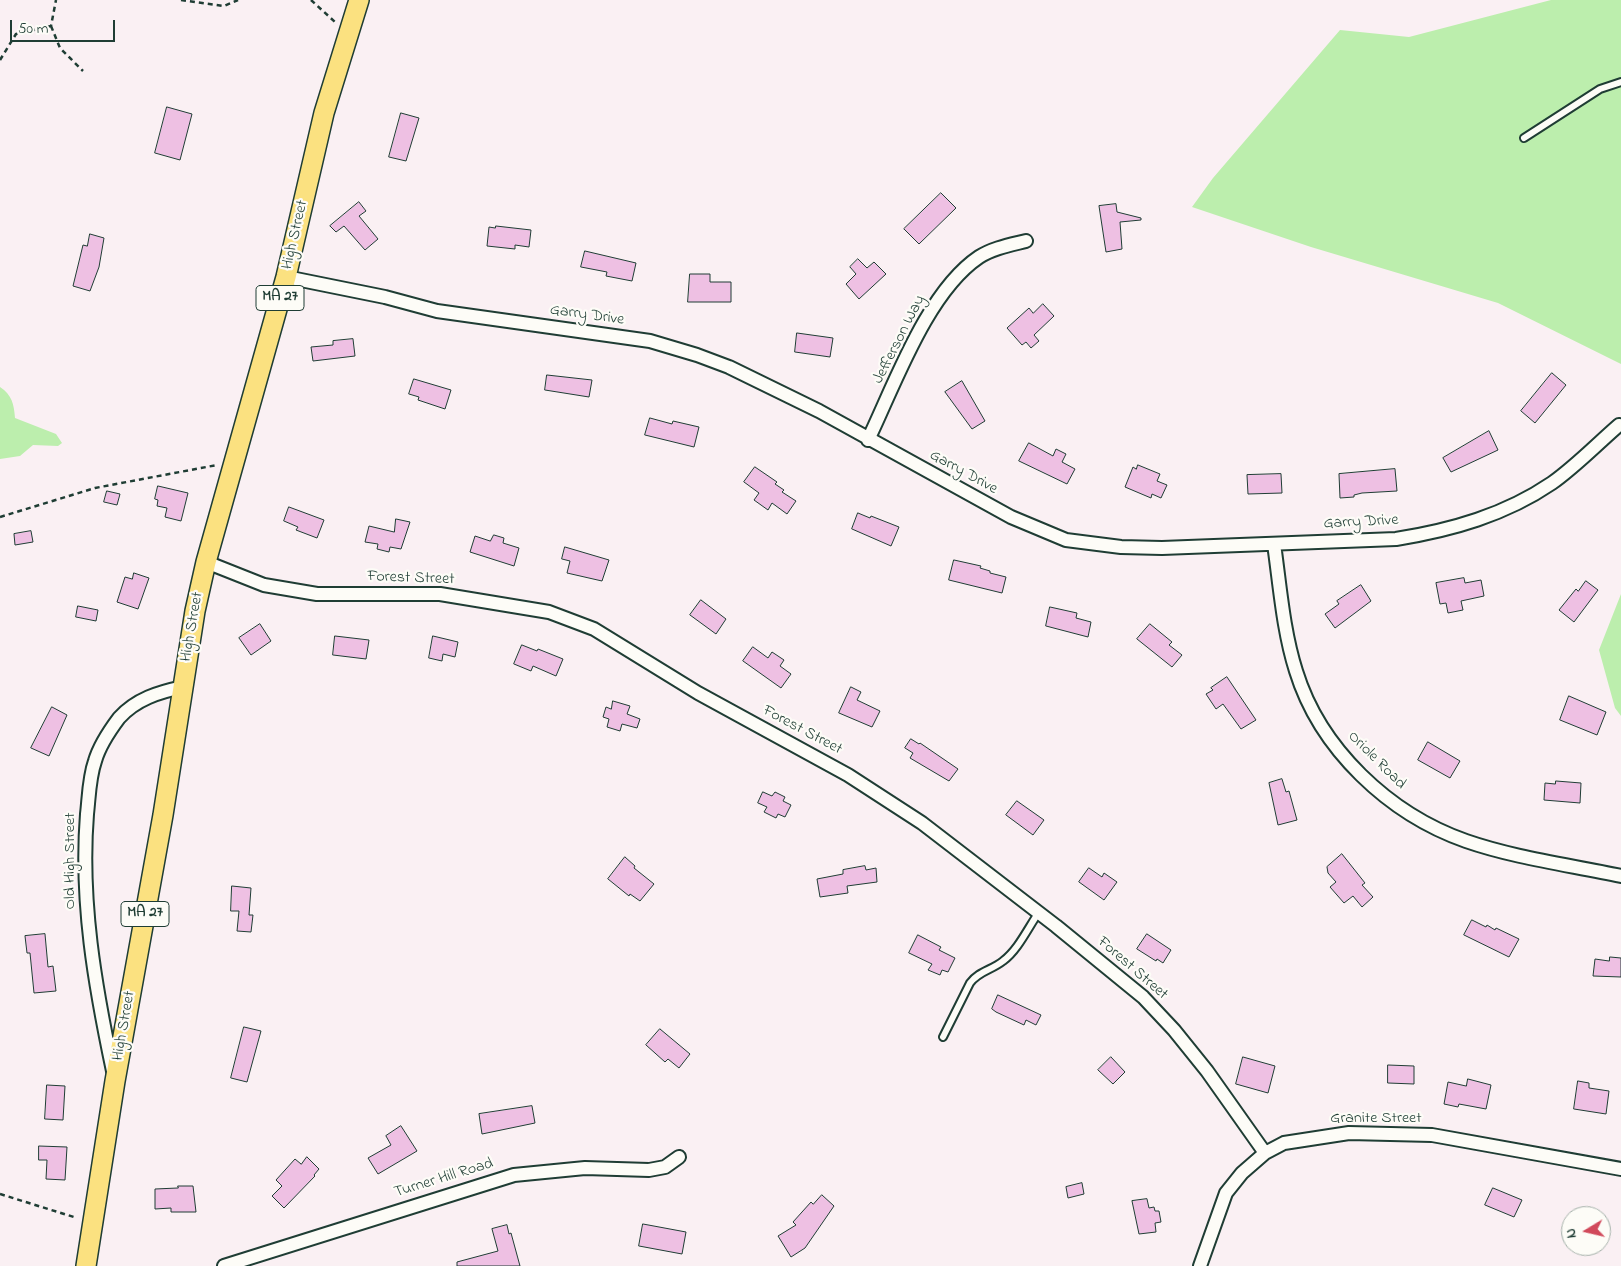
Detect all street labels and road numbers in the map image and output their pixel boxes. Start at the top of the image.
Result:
street label: High Street [279,198,313,272]
road number: MA 27 [256,286,304,310]
street label: Jefferson Way [869,292,931,388]
street label: Garry Drive [549,301,625,331]
street label: Garry Drive [926,446,1000,500]
street label: Garry Drive [1323,511,1399,535]
street label: Forest Street [367,568,455,590]
street label: High Street [177,591,209,663]
street label: Forest Street [759,702,845,760]
street label: Oriole Road [1343,728,1409,794]
street label: Old High Street [61,813,81,909]
road number: MA 27 [121,902,169,926]
street label: Forest Street [1093,933,1171,1005]
street label: High Street [109,990,141,1062]
street label: Granite Street [1330,1109,1422,1129]
street label: Turner Hill Road [392,1155,496,1203]

